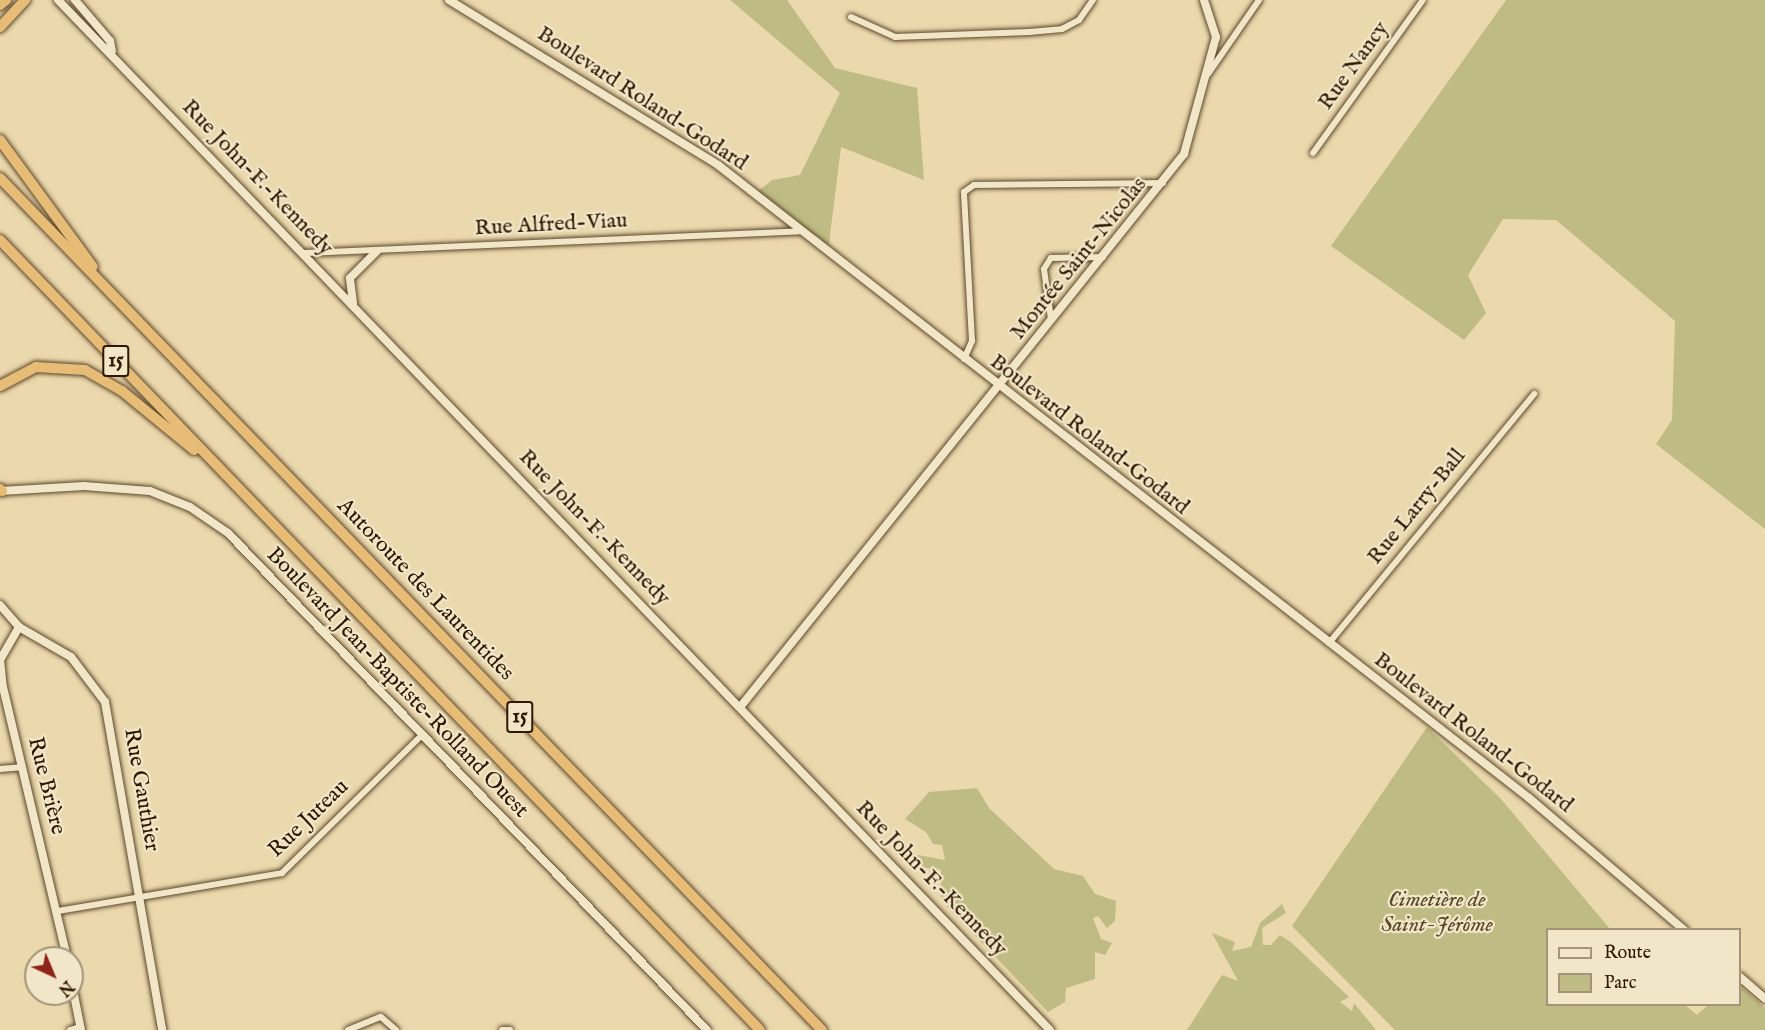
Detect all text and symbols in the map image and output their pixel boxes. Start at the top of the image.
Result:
street label: Rue Nancy [1313,17,1395,115]
street label: Boulevard Roland-Godard [532,21,752,177]
street label: Rue John-F.-Kennedy [176,95,338,261]
street label: Montée Saint-Nicolas [1005,172,1153,346]
street label: Rue Alfred-Viau [474,208,628,242]
road number: 15 [101,343,131,379]
street label: Boulevard Roland-Godard [984,349,1194,521]
street label: Rue Larry-Ball [1362,444,1472,570]
street label: Rue John-F.-Kennedy [513,445,675,611]
street label: Autoroute des Laurentides [331,493,519,687]
street label: Boulevard Jean-Baptiste-Rolland Ouest [260,542,534,824]
street label: Boulevard Roland-Godard [1368,647,1578,819]
road number: 15 [505,699,535,735]
street label: Rue Gauthier [117,726,165,854]
street label: Rue Brière [21,734,71,838]
street label: Rue Juteau [263,774,355,864]
street label: Rue John-F.-Kennedy [850,796,1012,962]
park label: Cimetière de Saint-Jérôme [1381,887,1493,938]
legend [1546,928,1741,1006]
text: Route [1604,942,1651,965]
north arrow [24,946,84,1006]
text: Parc [1604,972,1636,995]
text: N [53,976,77,1000]

